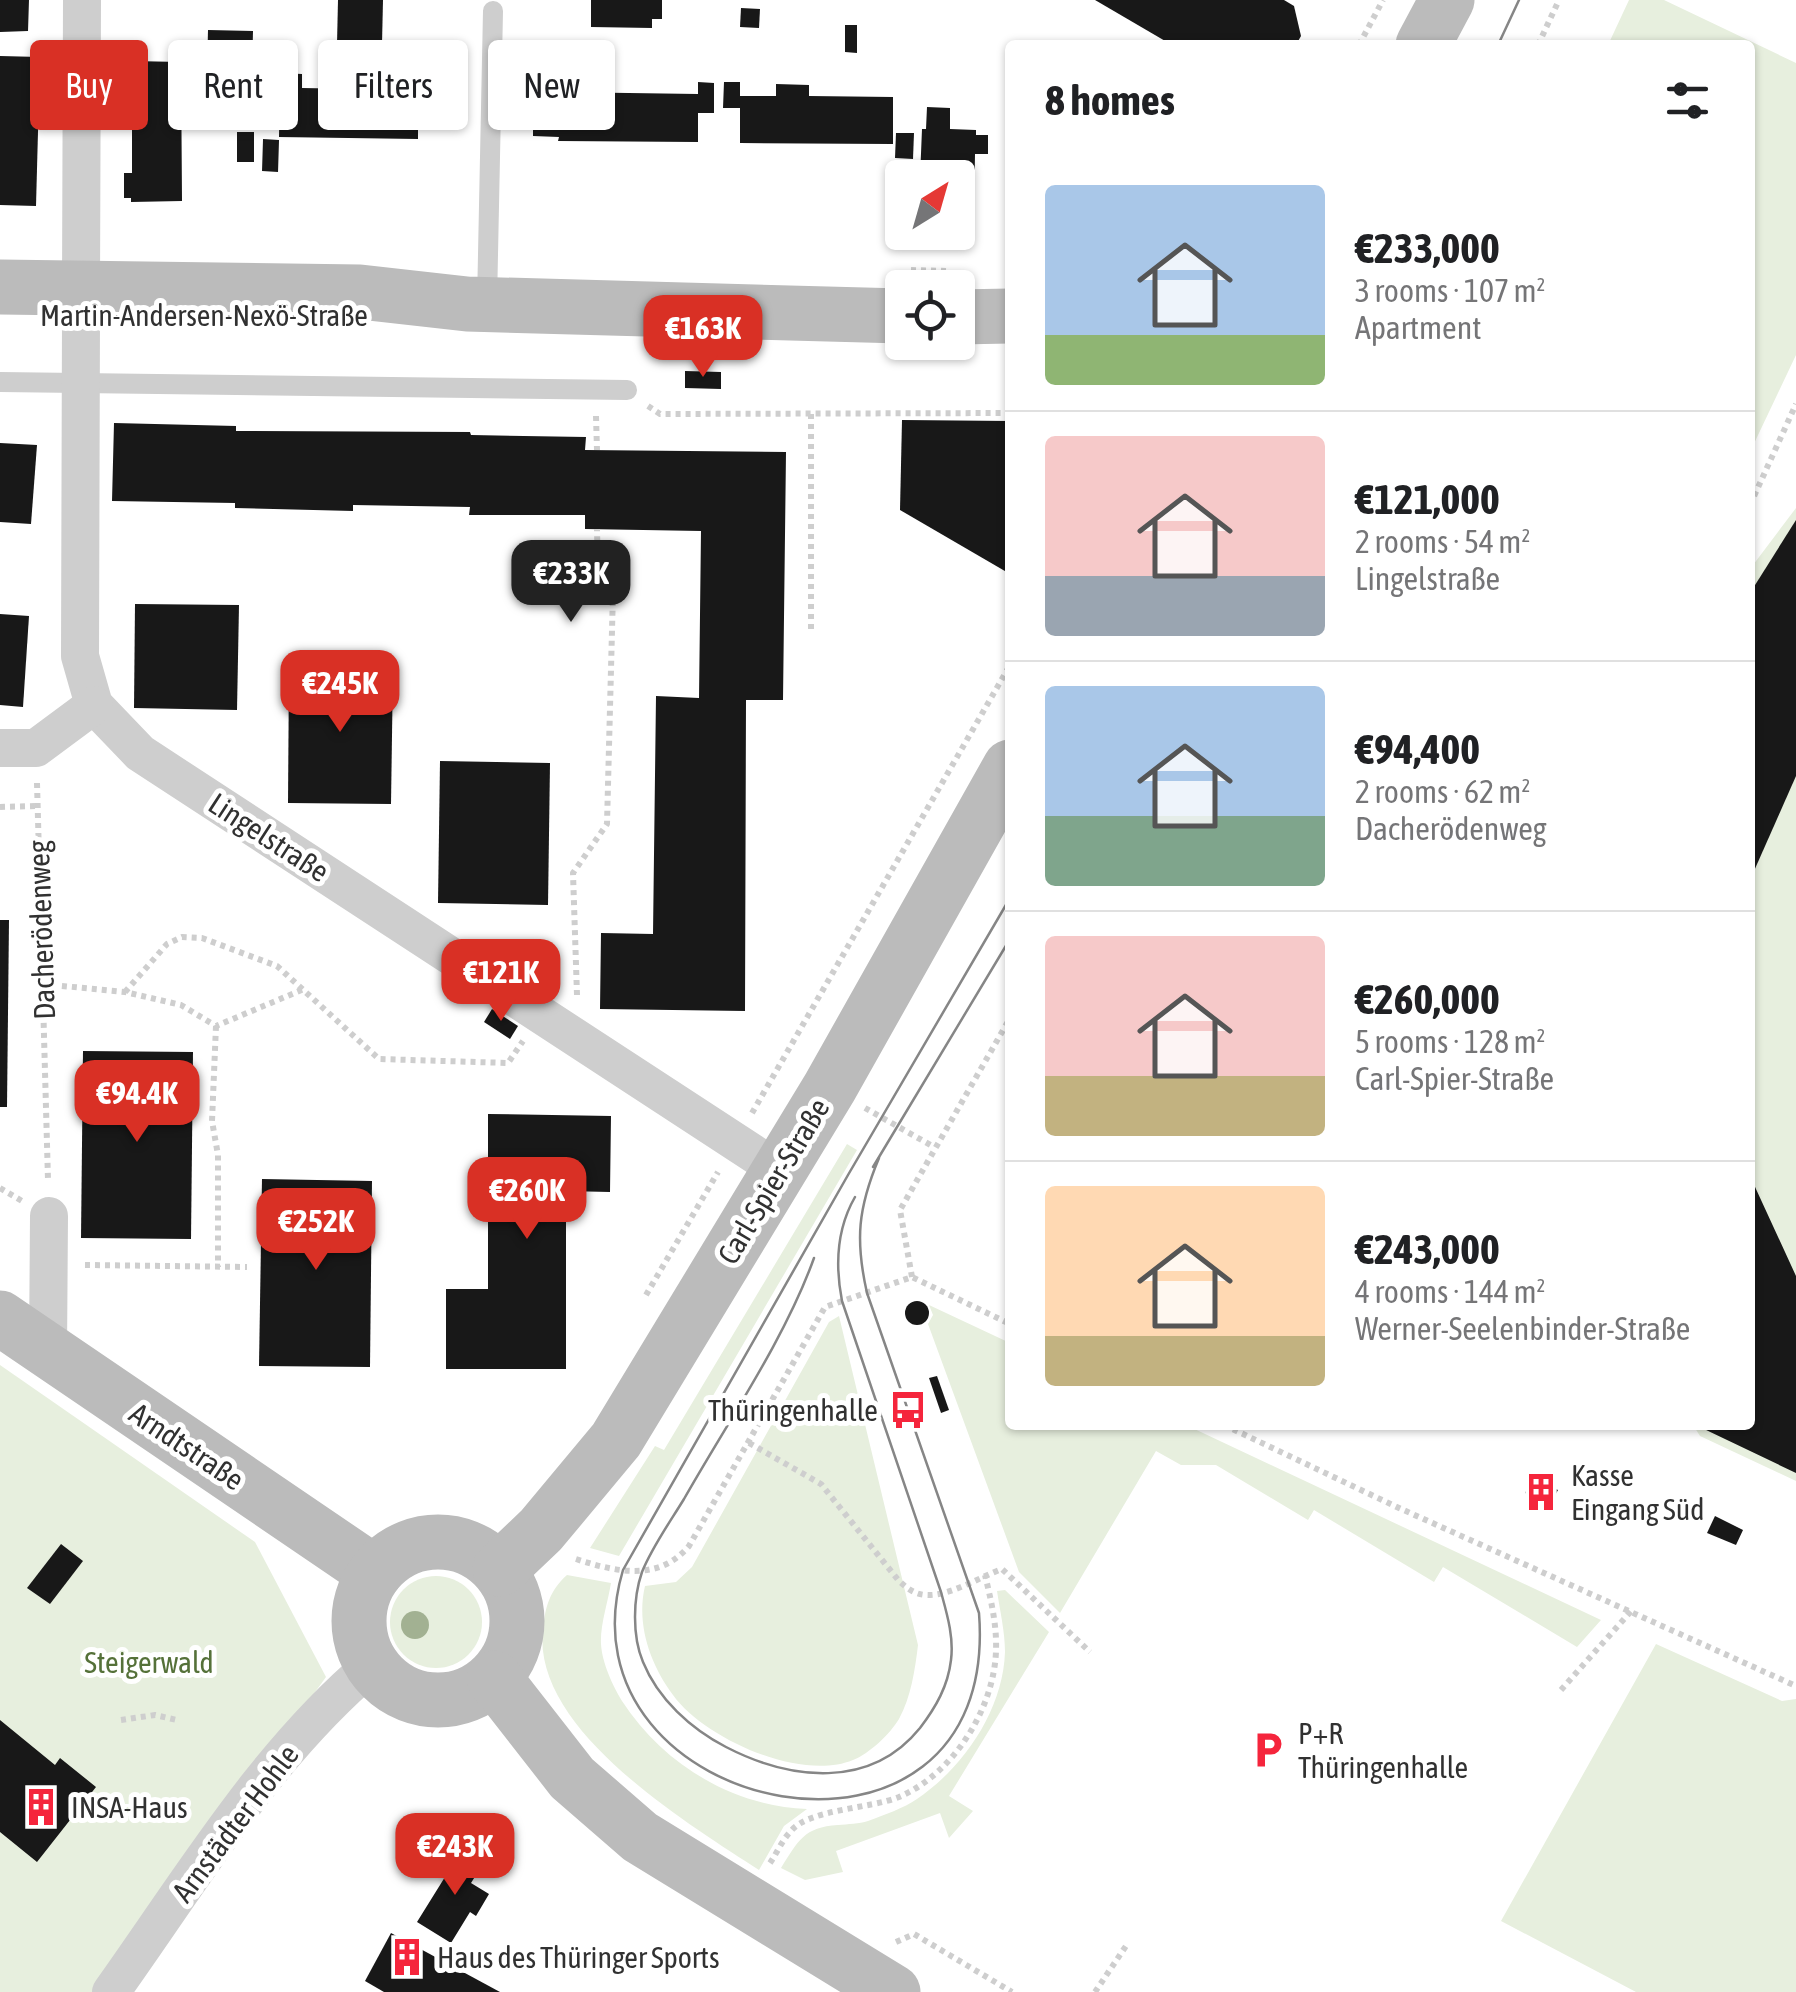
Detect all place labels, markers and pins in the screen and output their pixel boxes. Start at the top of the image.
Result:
pin: €163K [633,295,773,380]
pin: €233K [501,540,641,625]
pin: €245K [270,650,410,735]
pin: €121K [431,939,571,1024]
pin: €94.4K [56,1060,218,1145]
pin: €260K [457,1157,597,1242]
pin: €252K [246,1188,386,1273]
bus stop icon: Thüringenhalle [887,1389,929,1431]
place label: Thüringenhalle [708,1393,878,1427]
place label: Kasse Eingang Süd [1571,1458,1704,1526]
building icon: Kasse Eingang Süd [1520,1471,1562,1513]
place label: P+R Thüringenhalle [1298,1716,1468,1784]
parking icon: P+R Thüringenhalle [1247,1729,1289,1771]
building icon: INSA-Haus [20,1786,62,1828]
place label: INSA-Haus [71,1790,188,1824]
pin: €243K [385,1813,525,1898]
building icon: Haus des Thüringer Sports [386,1936,428,1978]
place label: Haus des Thüringer Sports [437,1940,720,1974]

